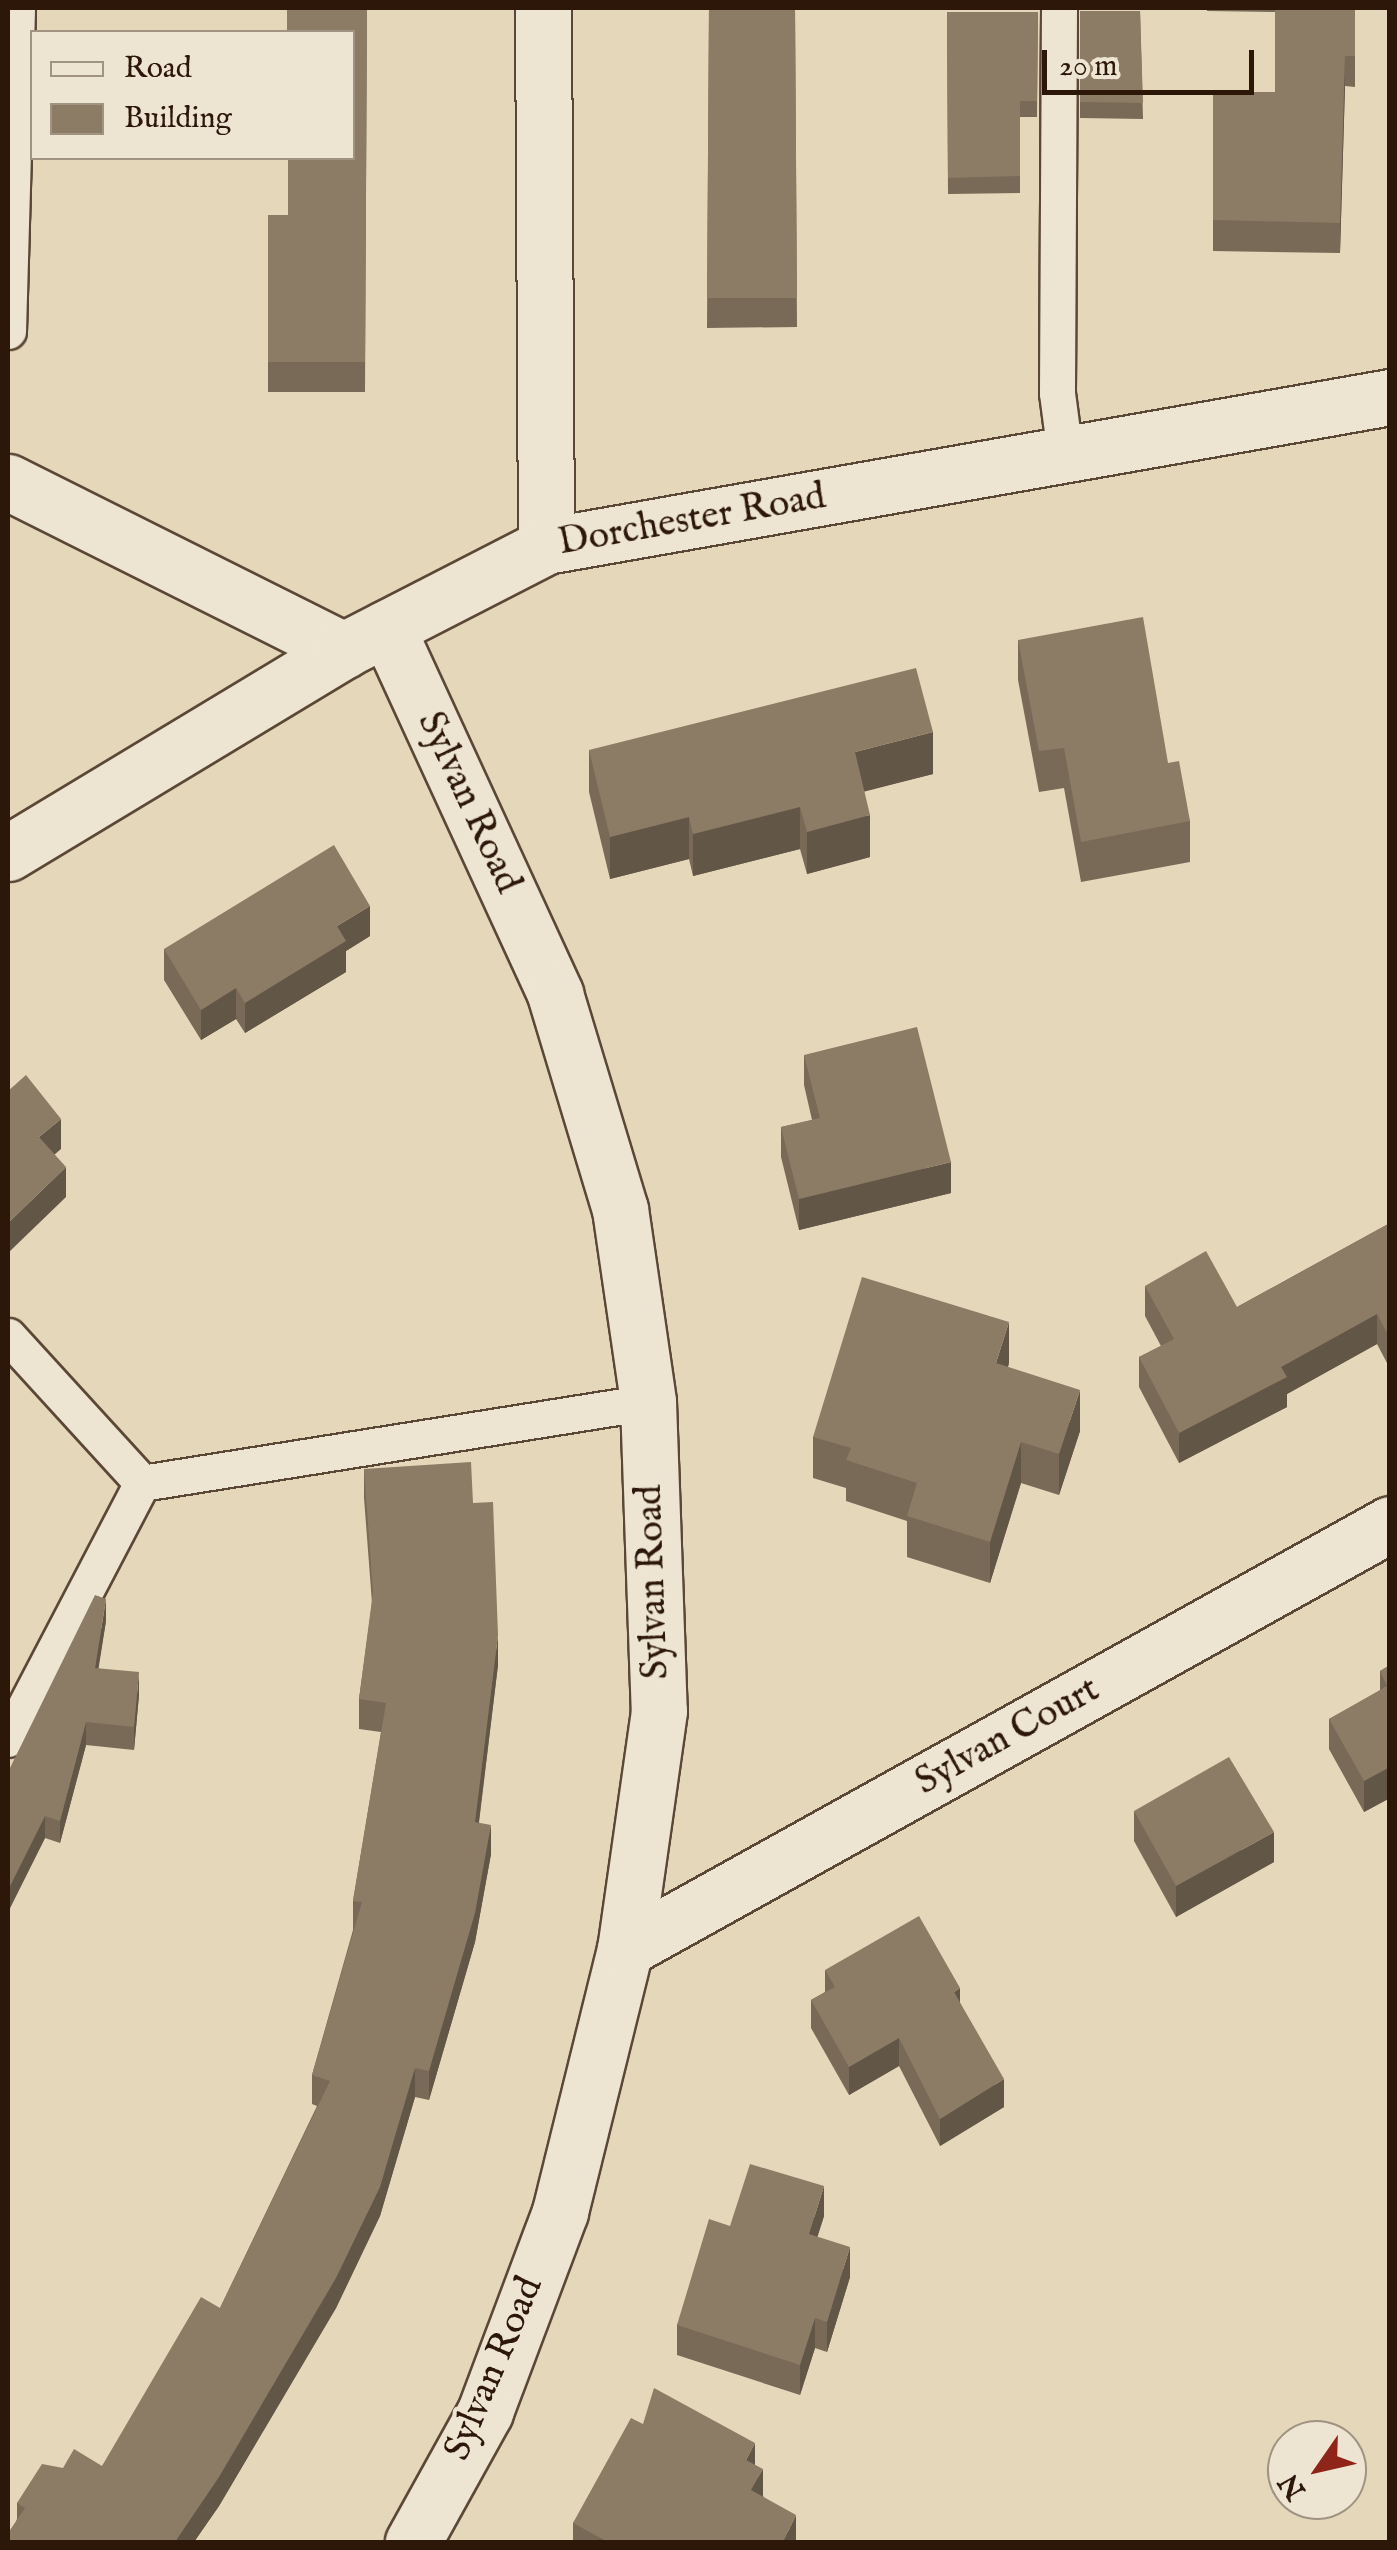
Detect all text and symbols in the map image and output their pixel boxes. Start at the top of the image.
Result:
legend [30,30,355,160]
scale bar [1047,30,1260,92]
text: 20 m [1059,48,1118,86]
text: Road [124,50,192,88]
text: Building [124,100,232,138]
street label: Dorchester Road [555,475,829,567]
street label: Sylvan Road [406,705,530,901]
street label: Sylvan Road [628,1484,680,1680]
street label: Sylvan Court [908,1668,1108,1806]
street label: Sylvan Road [436,2270,554,2468]
north arrow [1267,2420,1367,2520]
text: N [1272,2466,1315,2506]

